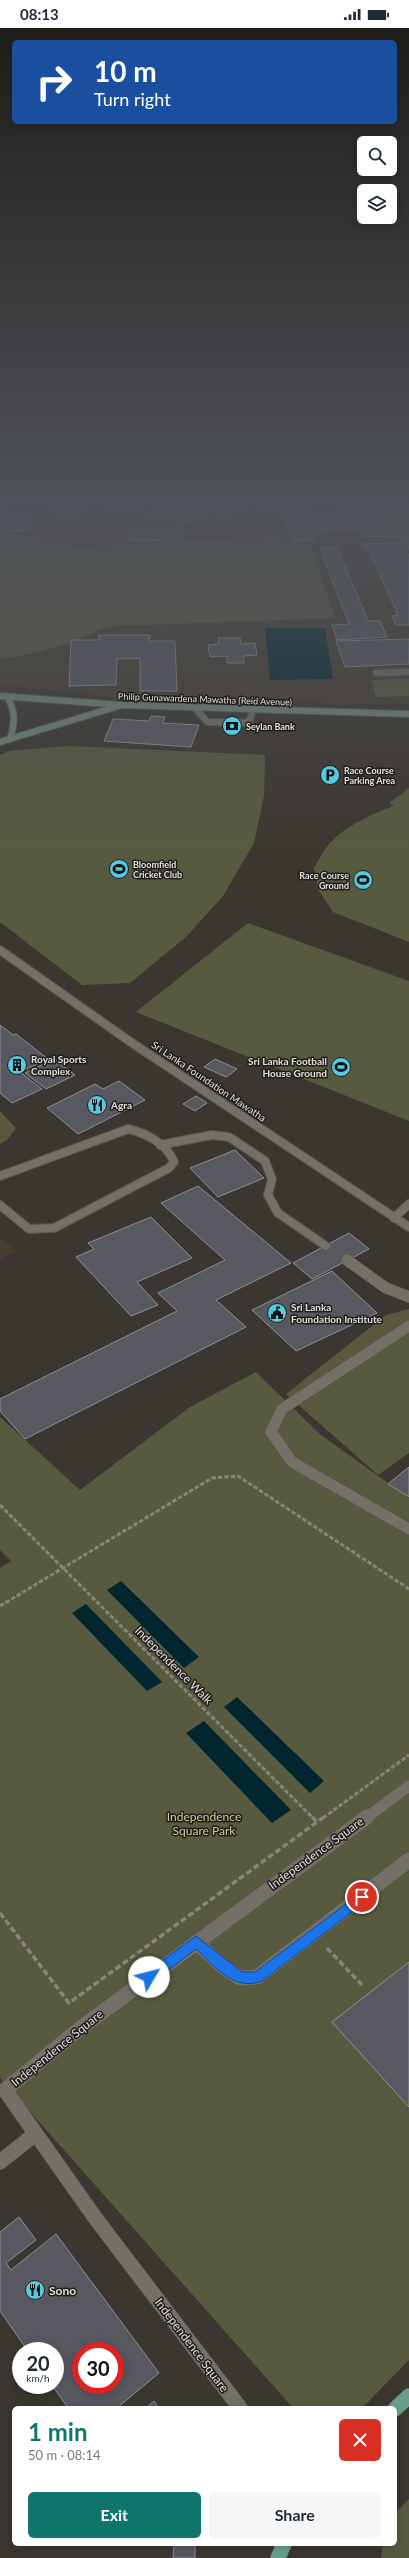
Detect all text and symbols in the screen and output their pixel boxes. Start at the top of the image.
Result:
text: 08:13 [20,5,59,23]
text: 10 m [94,54,157,88]
icon: right [28,56,80,108]
text: Turn right [94,88,171,110]
map controls [357,136,397,224]
button: search [357,136,397,176]
button: layers [357,184,397,224]
street label: Philip Gunawardena Mawatha (Reid Avenue) [118,690,292,708]
bank icon: Seylan Bank [221,715,243,737]
place label: Seylan Bank [246,721,295,732]
parking icon: Race Course Parking Area [319,764,341,786]
place label: Race Course Parking Area [344,765,395,786]
sports icon: Bloomfield Cricket Club [108,858,130,880]
place label: Bloomfield Cricket Club [133,859,182,880]
sports icon: Race Course Ground [352,869,374,891]
place label: Race Course Ground [299,870,349,891]
street label: Sri Lanka Foundation Mawatha [149,1038,269,1124]
place label: Royal Sports Complex [31,1053,87,1077]
building icon: Royal Sports Complex [6,1054,28,1076]
place label: Sri Lanka Football House Ground [248,1055,327,1079]
sports icon: Sri Lanka Football House Ground [330,1056,352,1078]
restaurant icon: Agra [86,1094,108,1116]
place label: Agra [110,1099,132,1111]
place label: Sri Lanka Foundation Institute [291,1301,383,1325]
public building icon: Sri Lanka Foundation Institute [266,1302,288,1324]
street label: Independence Walk [132,1623,217,1708]
park label: Independence Square Park [167,1809,241,1838]
street label: Independence Square [266,1813,366,1893]
pin [345,1880,379,1914]
icon: arrive [351,1886,373,1908]
position arrow [128,1956,170,1998]
street label: Independence Square [8,2006,106,2090]
restaurant icon: Sono [24,2279,46,2301]
place label: Sono [49,2283,76,2298]
street label: Independence Square [152,2295,232,2395]
speed limit sign: 30 [72,2342,124,2394]
text: 20 [26,2351,50,2375]
text: km/h [26,2372,50,2384]
text: 1 min [28,2417,88,2446]
button: close [339,2419,381,2461]
text: 50 m · 08:14 [28,2447,101,2463]
button: Exit [28,2492,201,2538]
button: Share [209,2492,381,2538]

